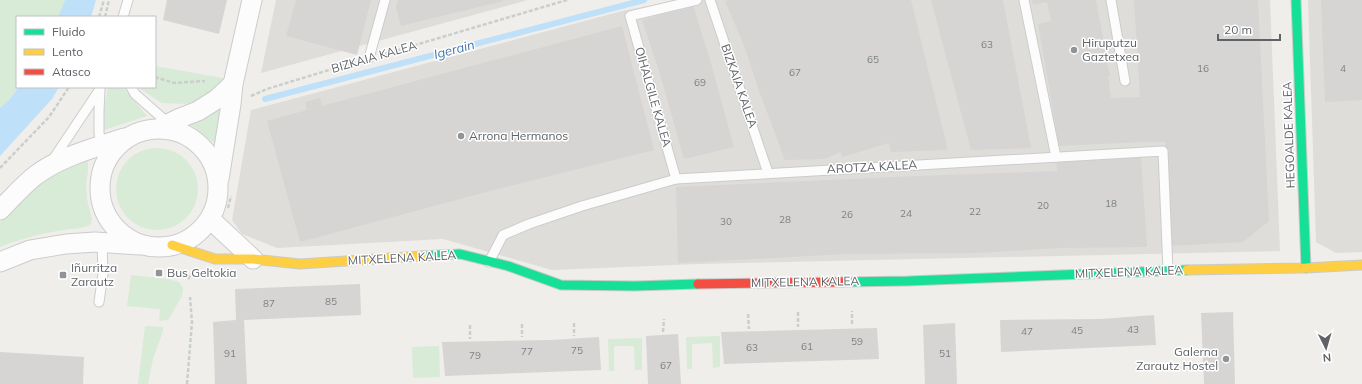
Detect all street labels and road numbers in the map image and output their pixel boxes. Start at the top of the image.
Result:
street label: BIZKAIA KALEA [330,37,418,76]
street label: BIZKAIA KALEA [718,42,761,130]
street label: OIHALGILE KALEA [632,45,675,149]
street label: HEGOALDE KALEA [1279,81,1298,189]
street label: AROTZA KALEA [826,157,918,176]
street label: MITXELENA KALEA [347,247,457,268]
street label: MITXELENA KALEA [1075,262,1184,281]
street label: MITXELENA KALEA [751,273,859,290]

